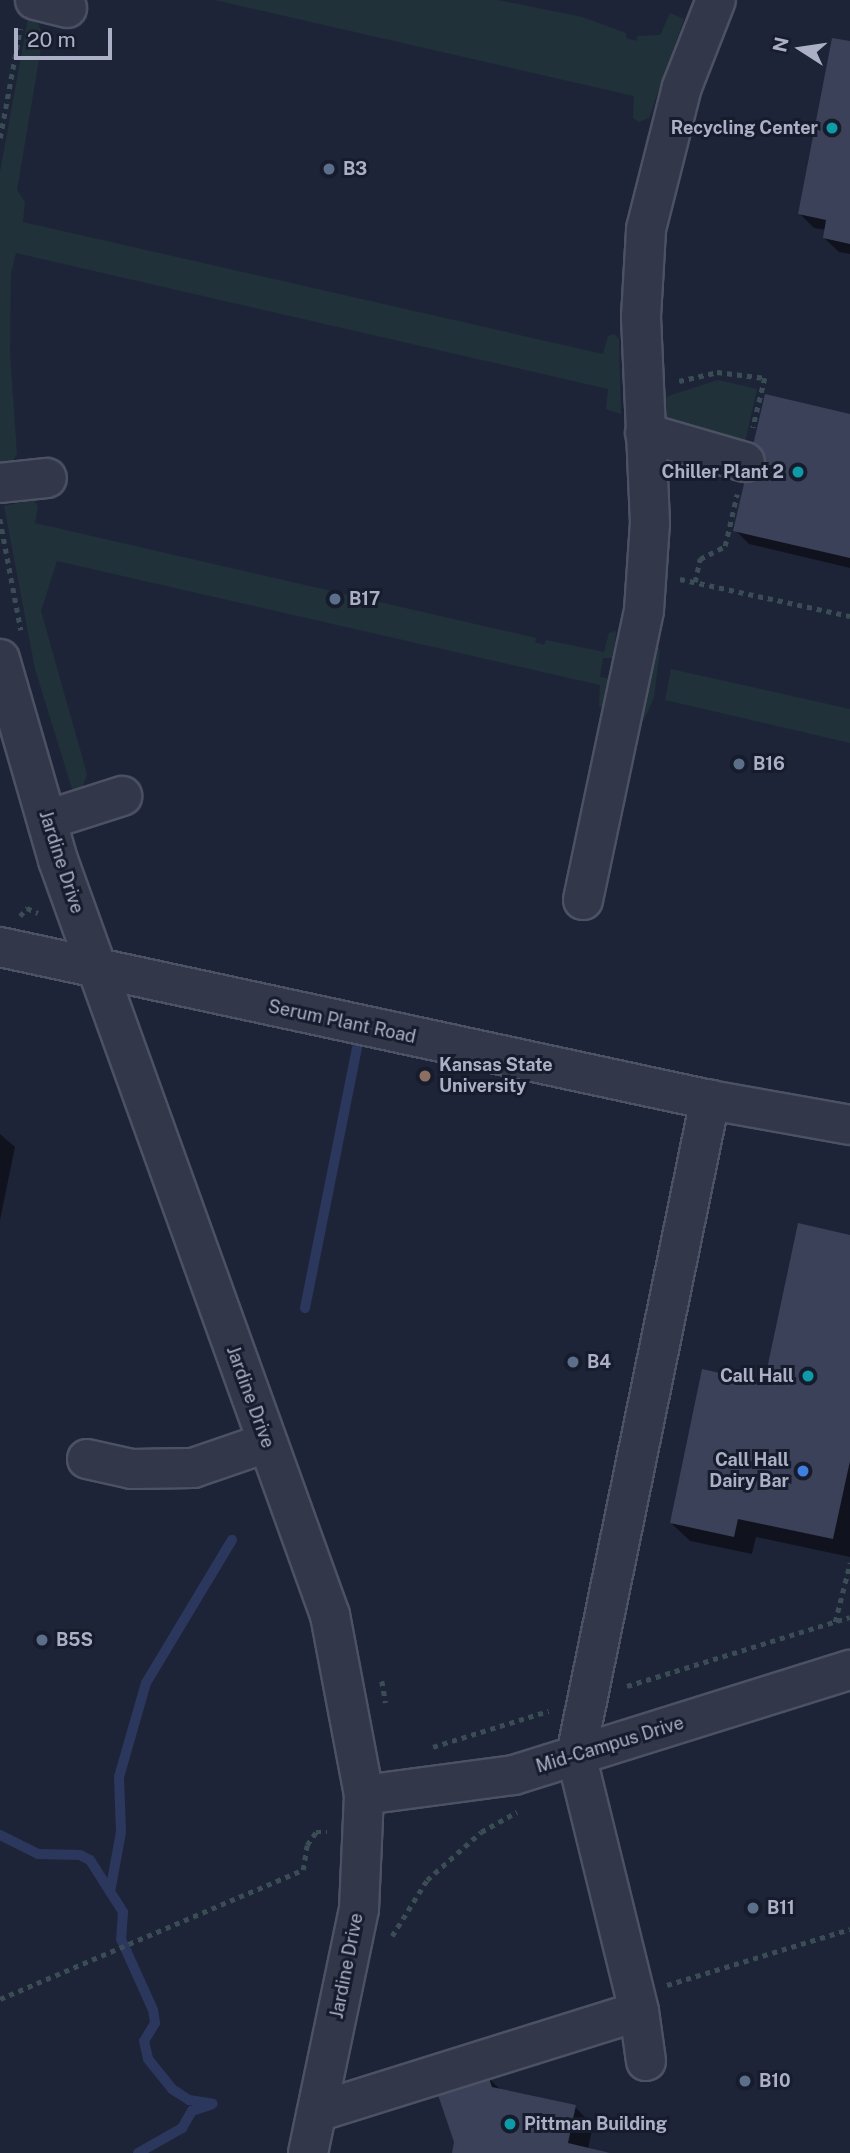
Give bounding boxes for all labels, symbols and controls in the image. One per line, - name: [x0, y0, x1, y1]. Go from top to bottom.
- scale bar: [18, 14, 116, 58]
- north arrow: [766, 14, 836, 84]
- text: 20 m: [27, 27, 76, 52]
- text: N: [768, 35, 793, 54]
- place label: Recycling Center: [671, 117, 818, 139]
- marker: Recycling Center: [824, 120, 840, 136]
- place label: B3: [343, 158, 367, 180]
- marker: B3: [321, 161, 337, 177]
- place label: Chiller Plant 2: [662, 461, 784, 483]
- marker: Chiller Plant 2: [790, 464, 806, 480]
- place label: B17: [349, 588, 380, 610]
- marker: B17: [327, 591, 343, 607]
- place label: B16: [753, 753, 785, 775]
- marker: B16: [731, 756, 747, 772]
- street label: Jardine Drive: [34, 808, 88, 916]
- street label: Serum Plant Road: [266, 996, 418, 1048]
- place label: Kansas State University: [439, 1055, 553, 1098]
- marker: Kansas State University: [417, 1068, 433, 1084]
- street label: Jardine Drive: [222, 1343, 278, 1451]
- place label: B4: [587, 1351, 611, 1373]
- marker: B4: [565, 1354, 581, 1370]
- place label: Call Hall: [720, 1365, 794, 1387]
- marker: Call Hall: [800, 1368, 816, 1384]
- place label: Call Hall Dairy Bar: [709, 1450, 789, 1492]
- marker: Call Hall Dairy Bar: [795, 1463, 811, 1479]
- place label: B5S: [56, 1629, 93, 1651]
- marker: B5S: [34, 1632, 50, 1648]
- street label: Mid-Campus Drive: [533, 1712, 687, 1778]
- place label: B11: [767, 1897, 795, 1919]
- marker: B11: [745, 1900, 761, 1916]
- street label: Jardine Drive: [326, 1911, 368, 2021]
- place label: B10: [759, 2070, 791, 2092]
- marker: B10: [737, 2073, 753, 2089]
- place label: Pittman Building: [524, 2113, 667, 2135]
- marker: Pittman Building: [502, 2116, 518, 2132]

